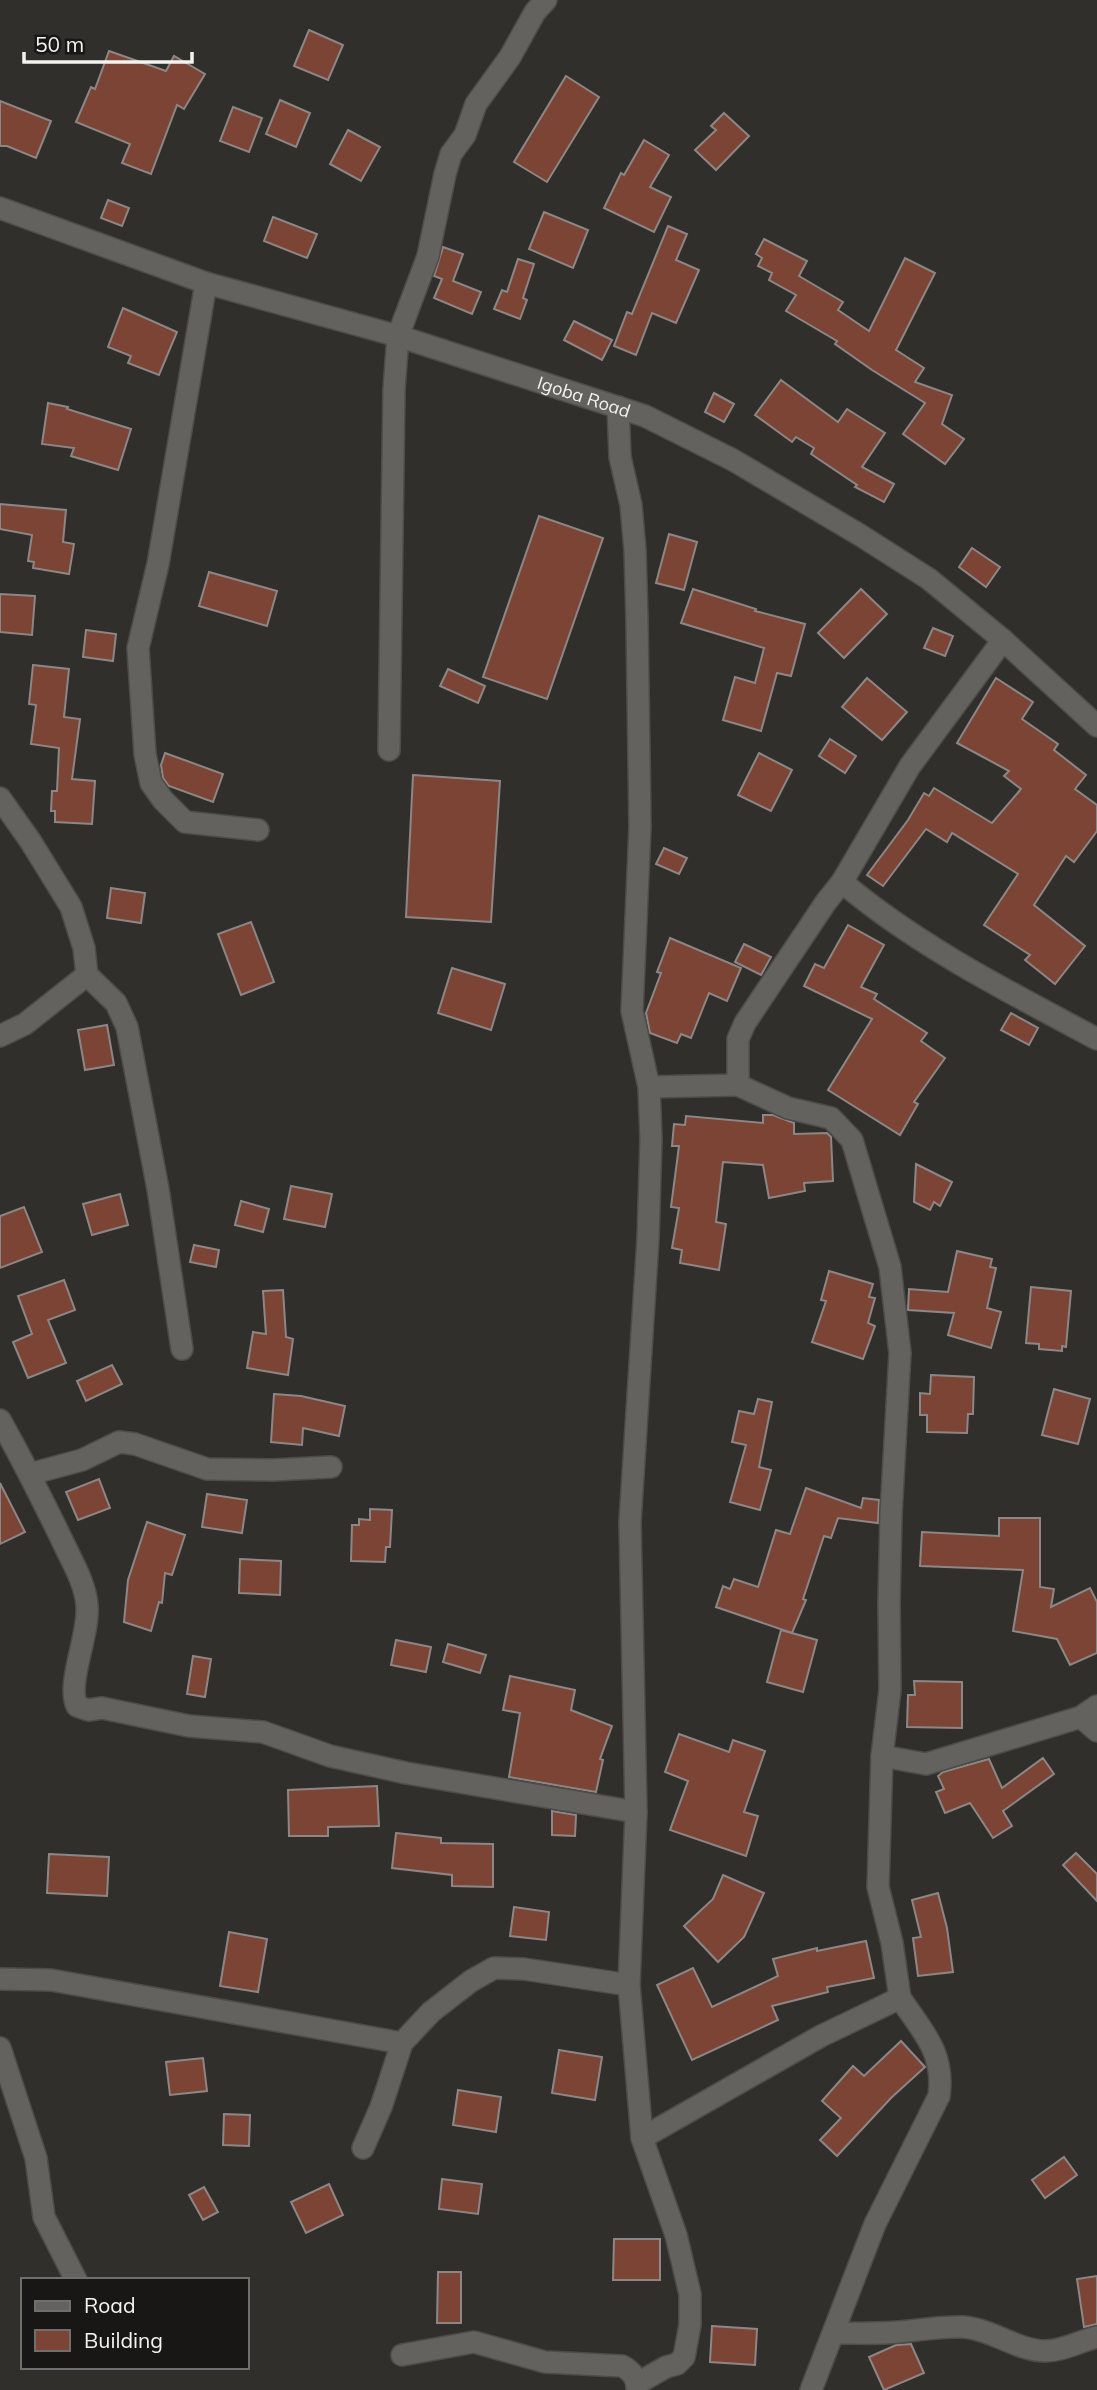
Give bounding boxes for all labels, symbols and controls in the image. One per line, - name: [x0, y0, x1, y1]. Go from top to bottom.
- scale bar: [24, 21, 192, 65]
- text: 50 m: [35, 31, 84, 57]
- street label: Igoba Road: [535, 370, 633, 422]
- legend: [21, 2278, 248, 2369]
- text: Road: [84, 2292, 135, 2318]
- text: Building: [84, 2327, 163, 2353]

